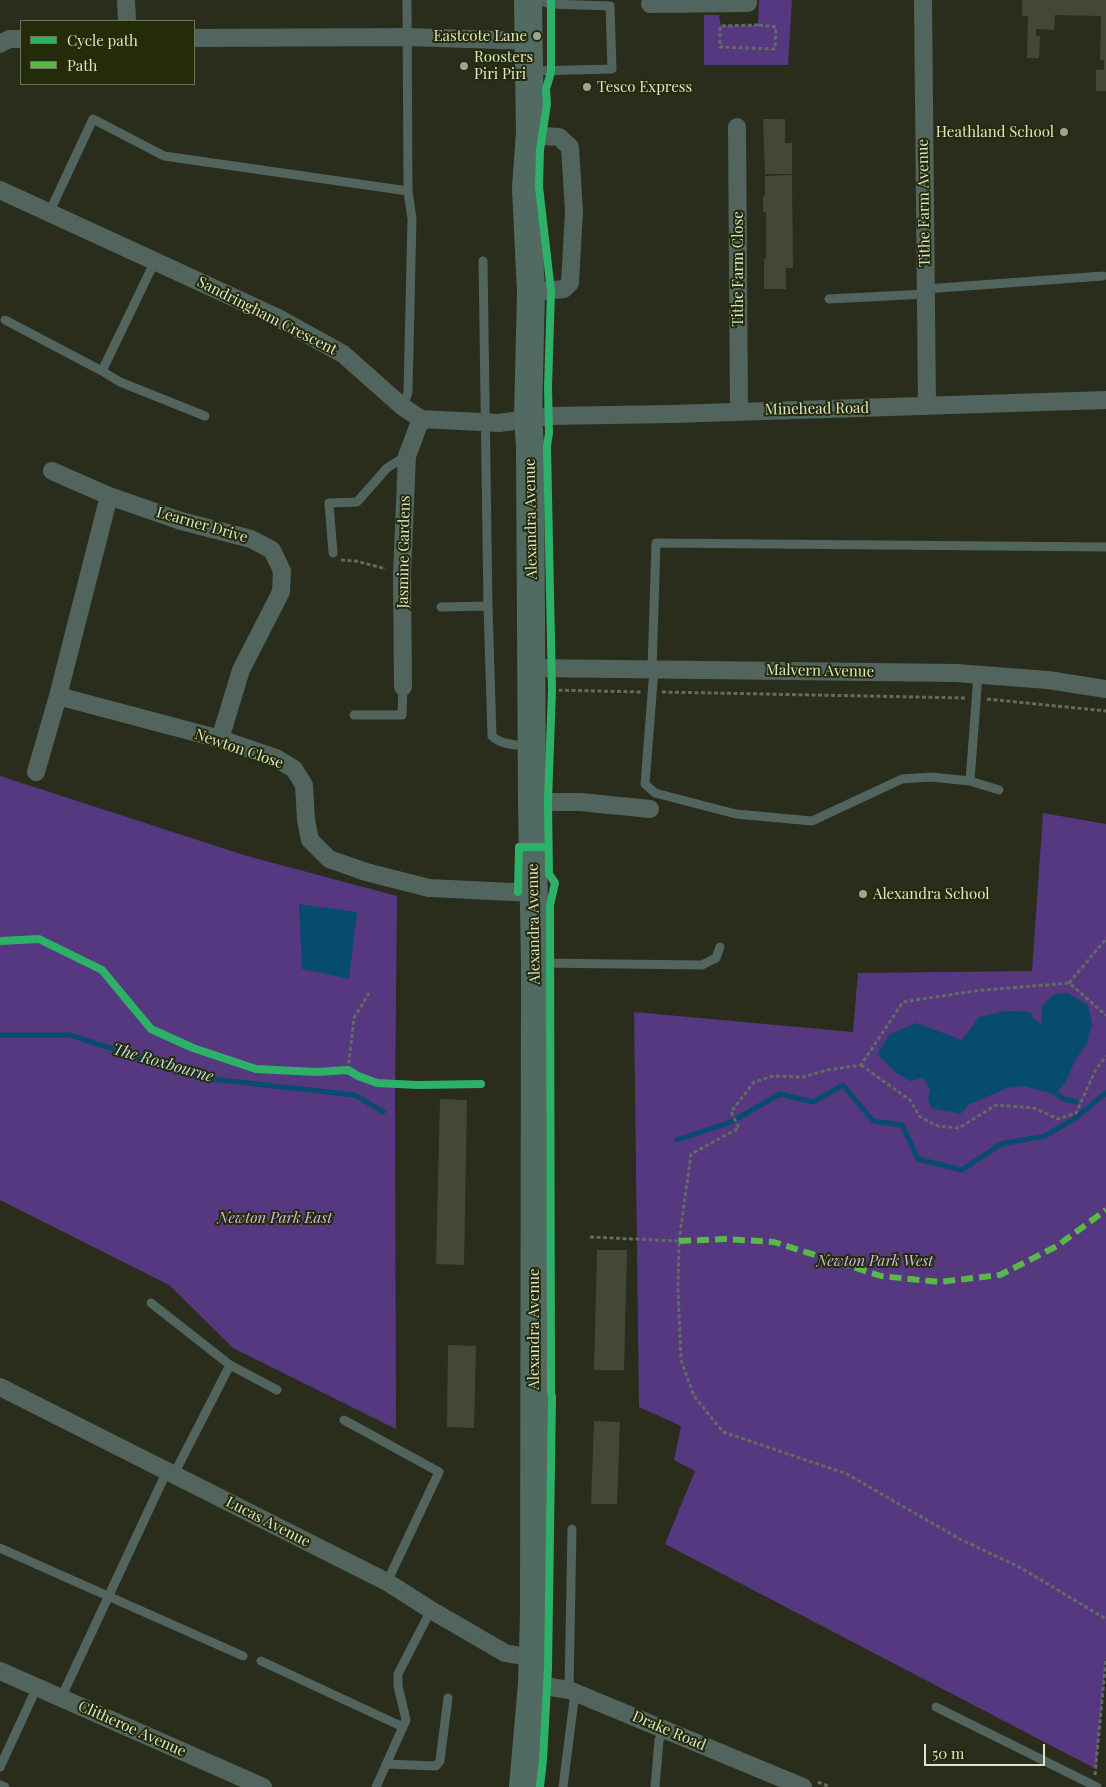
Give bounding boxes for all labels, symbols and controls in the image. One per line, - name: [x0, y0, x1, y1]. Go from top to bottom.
- legend: [20, 20, 195, 85]
- place label: Eastcote Lane: [433, 27, 527, 45]
- text: Cycle path: [67, 30, 138, 50]
- marker: Eastcote Lane: [531, 30, 543, 42]
- place label: Roosters Piri Piri: [474, 48, 533, 83]
- text: Path: [67, 55, 97, 75]
- marker: Roosters Piri Piri: [458, 60, 470, 72]
- place label: Tesco Express: [597, 78, 692, 96]
- marker: Tesco Express: [581, 81, 593, 93]
- place label: Heathland School: [936, 123, 1054, 141]
- marker: Heathland School: [1058, 126, 1070, 138]
- street label: Tithe Farm Avenue: [914, 139, 934, 267]
- street label: Tithe Farm Close: [729, 211, 747, 327]
- street label: Sandringham Crescent: [194, 273, 340, 359]
- street label: Minehead Road: [765, 399, 869, 419]
- street label: Alexandra Avenue: [521, 458, 541, 580]
- street label: Jasmine Gardens: [394, 495, 414, 609]
- street label: Learner Drive: [154, 503, 250, 547]
- street label: Malvern Avenue: [766, 661, 874, 681]
- street label: Newton Close: [192, 725, 286, 773]
- street label: Alexandra Avenue: [524, 863, 544, 985]
- place label: Alexandra School: [873, 885, 990, 903]
- marker: Alexandra School: [857, 888, 869, 900]
- water label: The Roxbourne: [110, 1039, 216, 1087]
- park label: Newton Park East: [218, 1209, 332, 1227]
- park label: Newton Park West: [817, 1252, 933, 1270]
- street label: Alexandra Avenue: [525, 1268, 543, 1390]
- street label: Lucas Avenue: [223, 1493, 313, 1551]
- street label: Clitheroe Avenue: [75, 1697, 189, 1761]
- street label: Drake Road: [629, 1707, 709, 1755]
- scale bar: [926, 1734, 1047, 1766]
- text: 50 m: [932, 1743, 964, 1763]

